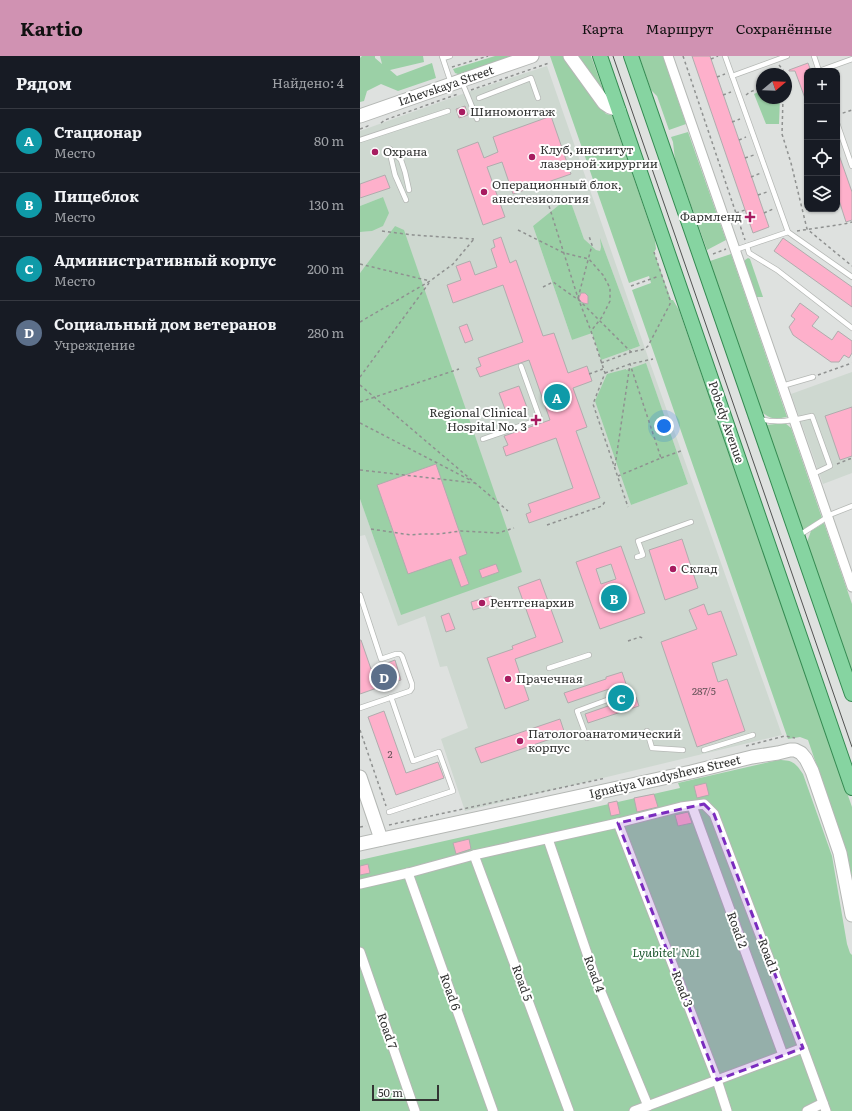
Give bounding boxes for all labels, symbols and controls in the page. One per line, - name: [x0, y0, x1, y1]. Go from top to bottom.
- text: Kartio: [20, 14, 83, 42]
- text: Карта: [582, 18, 624, 38]
- text: Маршрут: [646, 18, 714, 38]
- text: Сохранённые: [736, 18, 832, 38]
- street label: Izhevskaya Street: [395, 60, 496, 110]
- north arrow: [756, 68, 792, 104]
- map controls: [804, 68, 840, 212]
- button: +: [804, 68, 840, 104]
- text: Рядом: [16, 70, 72, 95]
- text: Найдено: 4: [272, 73, 344, 92]
- place label: Шиномонтаж: [470, 102, 556, 120]
- button: −: [804, 104, 840, 140]
- marker: Шиномонтаж: [457, 107, 467, 117]
- text: Стационар: [54, 120, 142, 143]
- text: A: [24, 131, 34, 150]
- text: 80 m: [314, 131, 344, 150]
- place label: Клуб, институт лазерной хирургии: [540, 140, 658, 172]
- button: locate: [804, 140, 840, 176]
- place label: Охрана: [383, 142, 428, 160]
- text: Место: [54, 143, 95, 162]
- marker: Охрана: [370, 147, 380, 157]
- marker: Клуб, институт лазерной хирургии: [527, 152, 537, 162]
- place label: Операционный блок, анестезиология: [492, 175, 622, 207]
- button: layers: [804, 176, 840, 212]
- text: Пищеблок: [54, 184, 139, 207]
- marker: Операционный блок, анестезиология: [479, 187, 489, 197]
- text: B: [25, 195, 33, 214]
- text: 130 m: [309, 195, 344, 214]
- text: Место: [54, 207, 95, 226]
- place label: Фармленд: [680, 207, 742, 225]
- marker: Фармленд: [745, 212, 755, 222]
- text: Административный корпус: [54, 248, 276, 271]
- text: C: [24, 259, 34, 278]
- text: 200 m: [307, 259, 344, 278]
- text: Место: [54, 271, 95, 290]
- text: Социальный дом ветеранов: [54, 312, 276, 335]
- text: D: [24, 323, 34, 342]
- text: 280 m: [308, 323, 344, 342]
- text: Учреждение: [54, 335, 135, 354]
- street label: Pobedy Avenue: [704, 378, 749, 465]
- pin: A: [544, 382, 570, 412]
- place label: Regional Clinical Hospital No. 3: [429, 403, 527, 435]
- marker: Regional Clinical Hospital No. 3: [530, 414, 542, 426]
- your location: [654, 416, 674, 436]
- place label: Склад: [681, 559, 718, 577]
- marker: Склад: [668, 564, 678, 574]
- pin: B: [601, 583, 627, 613]
- place label: Рентгенархив: [490, 593, 574, 611]
- marker: Рентгенархив: [477, 598, 487, 608]
- pin: D: [371, 662, 397, 692]
- place label: Прачечная: [516, 669, 583, 687]
- marker: Прачечная: [503, 674, 513, 684]
- pin: C: [608, 683, 634, 713]
- house number: 287/5: [692, 683, 716, 698]
- place label: Патологоанатомический корпус: [528, 724, 681, 756]
- marker: Патологоанатомический корпус: [515, 736, 525, 746]
- house number: 2: [387, 746, 393, 761]
- street label: Ignatiya Vandysheva Street: [587, 750, 742, 802]
- street label: Road 2: [723, 909, 753, 950]
- street label: Road 1: [754, 935, 784, 976]
- park label: Lyubitel' №1: [632, 943, 700, 961]
- street label: Road 4: [580, 953, 610, 995]
- street label: Road 5: [508, 962, 538, 1003]
- street label: Road 3: [668, 968, 698, 1010]
- street label: Road 6: [436, 971, 466, 1013]
- street label: Road 7: [373, 1010, 403, 1051]
- scale bar: [372, 1083, 439, 1102]
- text: 50 m: [378, 1084, 403, 1100]

